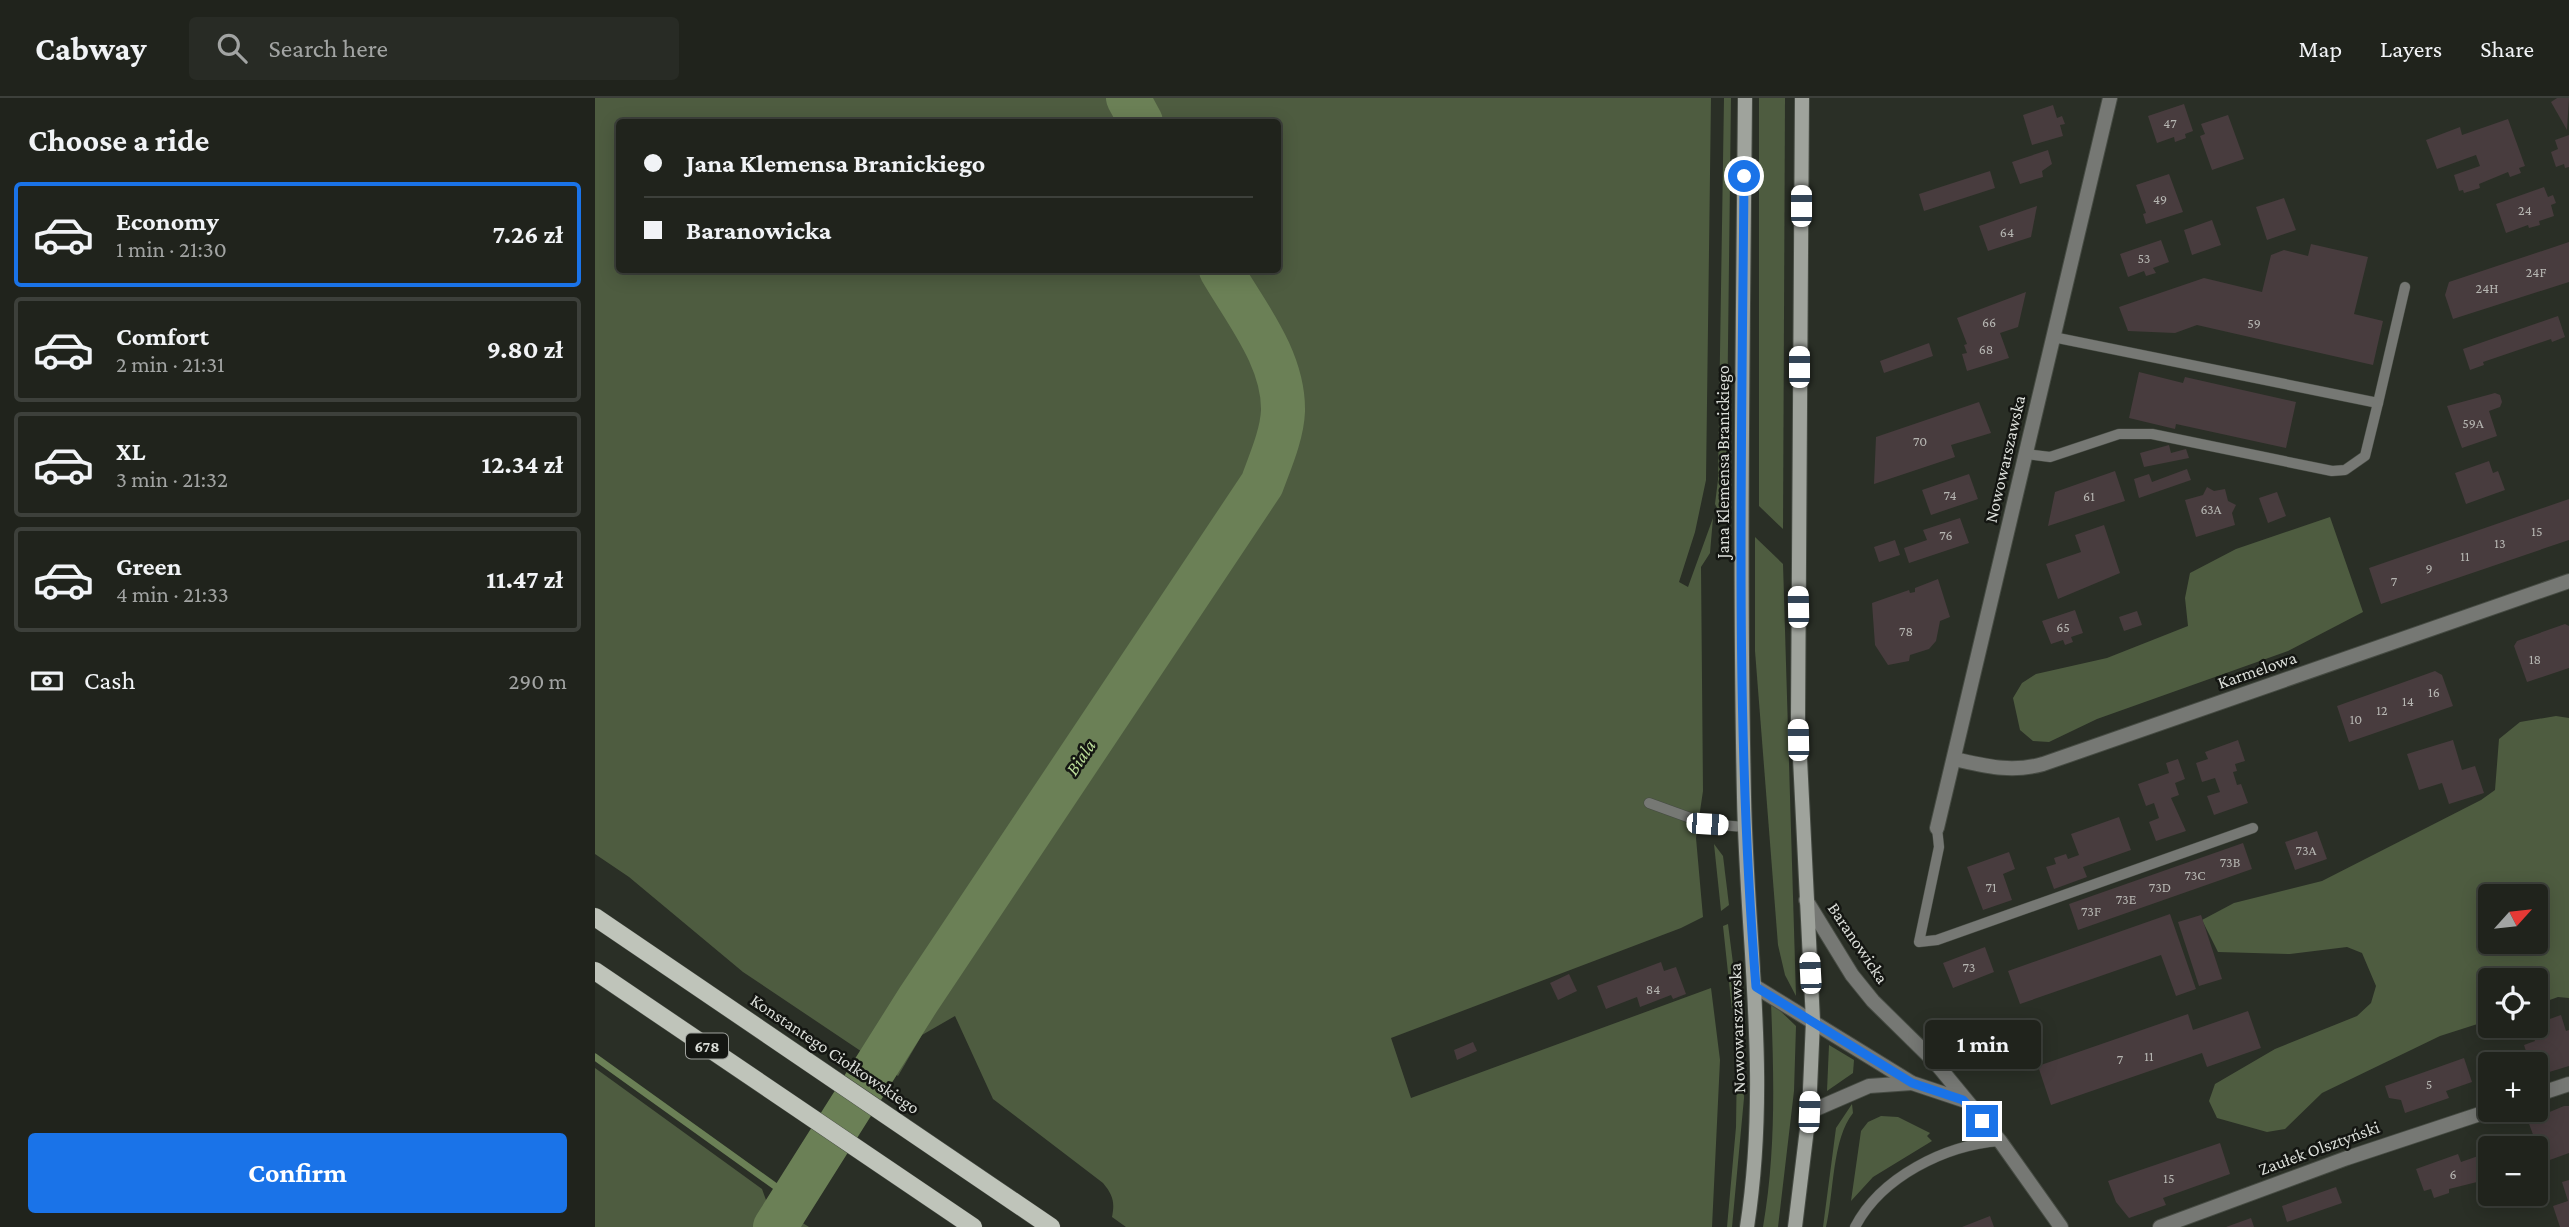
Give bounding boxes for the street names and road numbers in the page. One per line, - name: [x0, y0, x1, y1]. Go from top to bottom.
- street label: Jana Klemensa Branickiego: [1713, 365, 1733, 561]
- street label: Nowowarszawska: [1981, 393, 2029, 525]
- street label: Karmelowa: [2215, 647, 2299, 693]
- street label: Baranowicka: [1824, 899, 1892, 987]
- street label: Nowowarszawska: [1725, 963, 1749, 1093]
- street label: Konstantego Ciołkowskiego: [747, 990, 923, 1118]
- road number: 678: [686, 1034, 728, 1058]
- street label: Zaułek Olsztyński: [2256, 1117, 2383, 1179]

